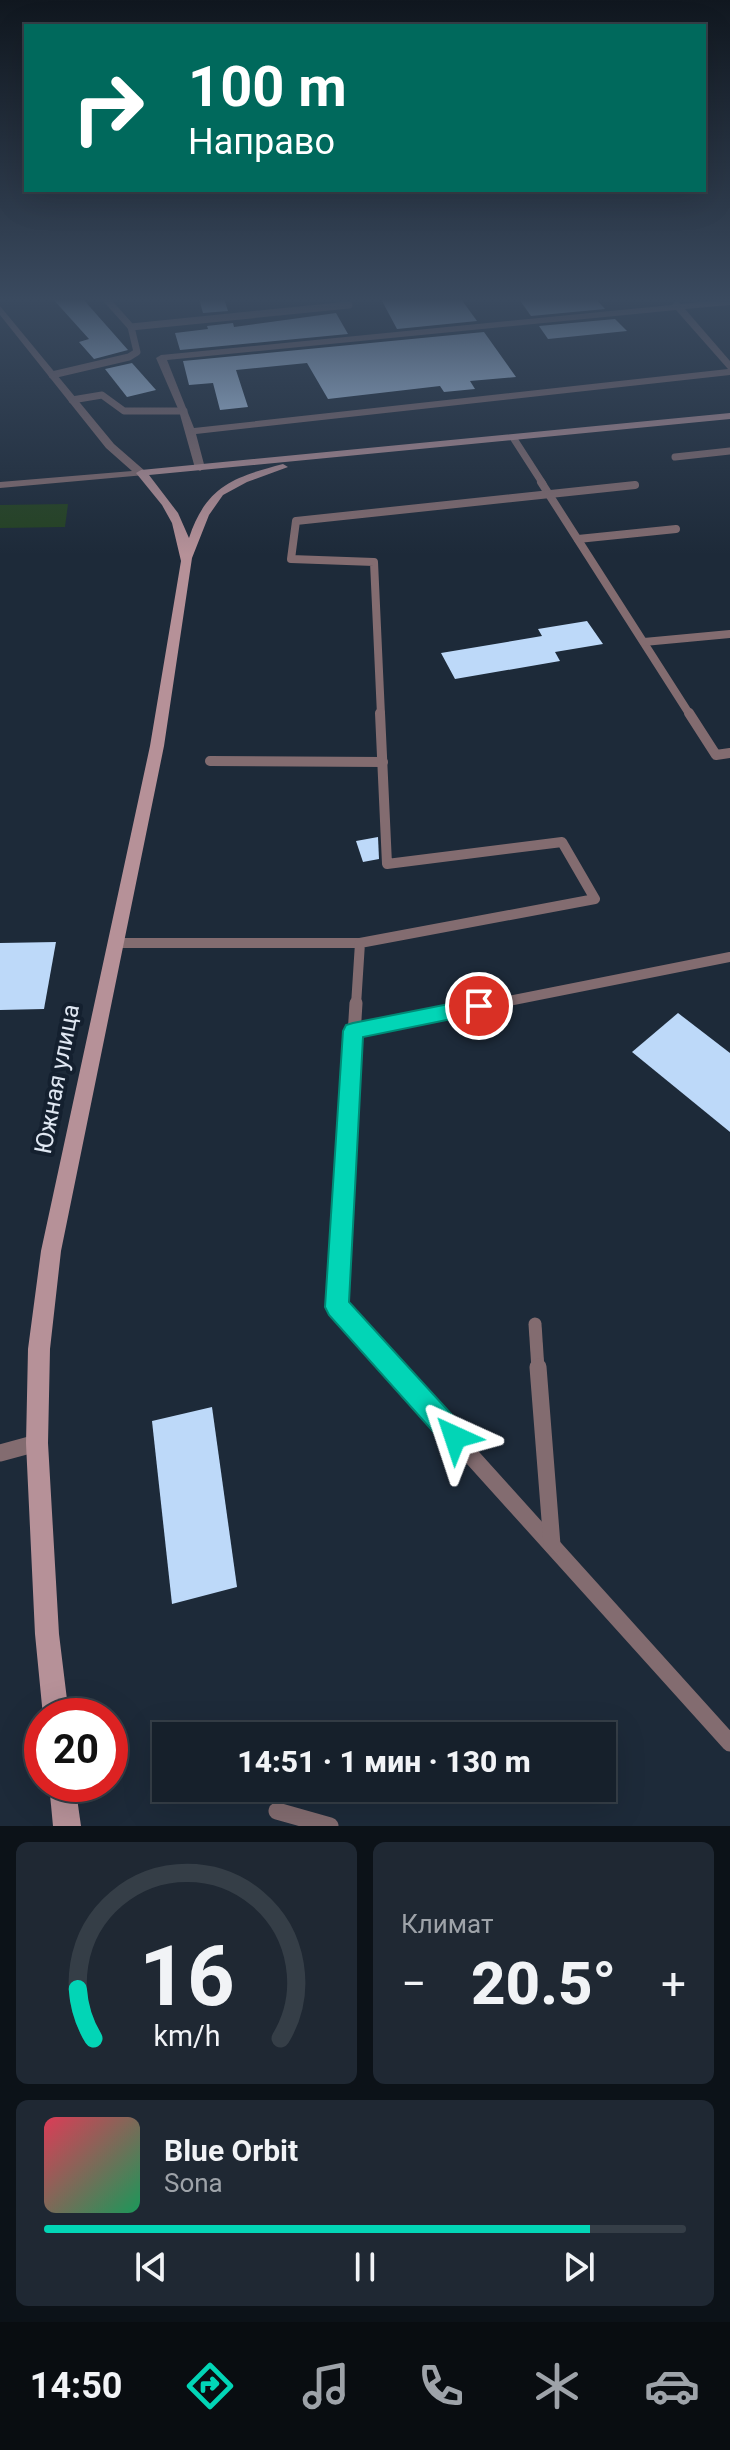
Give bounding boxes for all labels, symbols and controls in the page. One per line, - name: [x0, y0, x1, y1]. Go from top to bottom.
- text: 100 m: [188, 54, 347, 120]
- icon: right: [56, 56, 160, 160]
- text: Направо: [188, 121, 335, 163]
- pin: [445, 972, 513, 1040]
- icon: arrive: [457, 984, 501, 1028]
- street label: Южная улица: [29, 1002, 85, 1156]
- position arrow: [413, 1395, 497, 1479]
- speed limit sign: 20: [24, 1698, 128, 1802]
- text: 14:51 · 1 мин · 130 m: [237, 1744, 531, 1779]
- text: Климат: [401, 1909, 493, 1939]
- text: 16: [139, 1928, 234, 2025]
- text: 20.5°: [471, 1948, 616, 2019]
- text: −: [401, 1958, 426, 2010]
- text: +: [661, 1958, 686, 2010]
- text: km/h: [153, 2019, 220, 2053]
- text: Blue Orbit: [164, 2133, 298, 2168]
- text: Sona: [164, 2168, 223, 2198]
- icon: previous: [129, 2245, 173, 2289]
- icon: pause: [343, 2245, 387, 2289]
- icon: next: [557, 2245, 601, 2289]
- icon: directions: [182, 2358, 238, 2414]
- icon: music: [298, 2358, 354, 2414]
- icon: phone: [413, 2358, 469, 2414]
- icon: climate: [529, 2358, 585, 2414]
- icon: car: [644, 2358, 700, 2414]
- text: 14:50: [30, 2365, 123, 2407]

